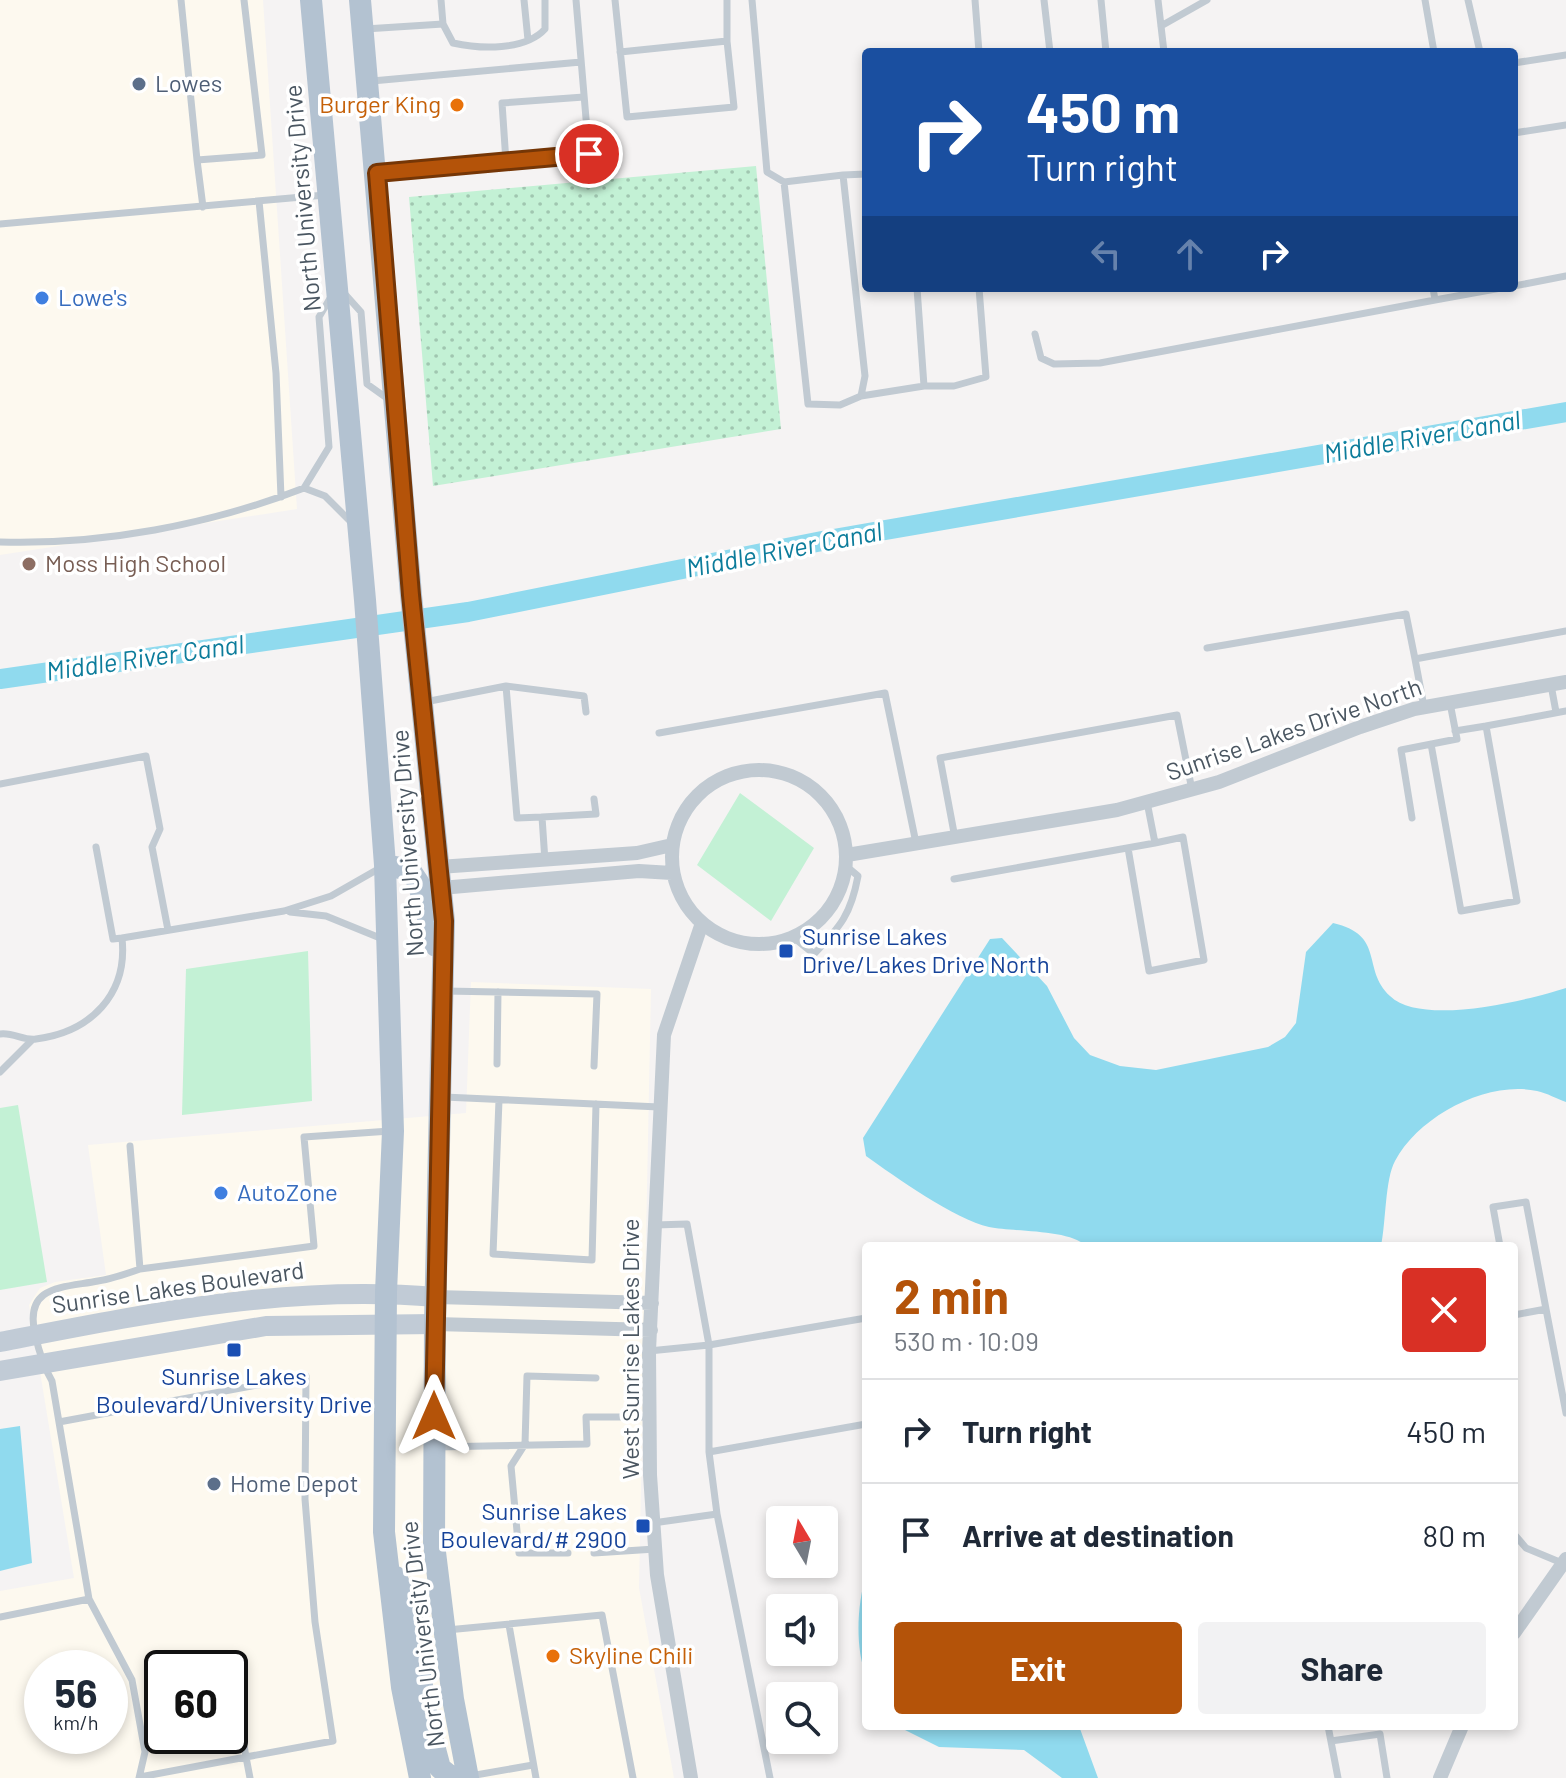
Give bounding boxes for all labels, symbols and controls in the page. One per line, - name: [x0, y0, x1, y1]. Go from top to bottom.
- place label: Lowes: [155, 68, 222, 97]
- marker: Lowes: [130, 75, 148, 93]
- text: 450 m: [1026, 77, 1180, 144]
- icon: right: [894, 80, 998, 184]
- street label: North University Drive: [277, 83, 326, 313]
- place label: Burger King: [319, 89, 441, 118]
- marker: Burger King: [448, 96, 466, 114]
- pin: [555, 120, 623, 188]
- icon: arrive: [567, 132, 611, 176]
- text: Turn right: [1026, 145, 1178, 188]
- icon: left: [1084, 232, 1128, 276]
- icon: ahead: [1168, 232, 1212, 276]
- icon: right: [1252, 232, 1296, 276]
- place label: Lowe's: [58, 282, 128, 311]
- marker: Lowe's: [33, 289, 51, 307]
- water label: Middle River Canal: [1321, 403, 1523, 468]
- water label: Middle River Canal: [683, 514, 885, 583]
- place label: Moss High School: [45, 548, 226, 577]
- marker: Moss High School: [20, 555, 38, 573]
- water label: Middle River Canal: [44, 627, 246, 686]
- street label: Sunrise Lakes Drive North: [1162, 671, 1425, 786]
- street label: North University Drive: [384, 729, 429, 958]
- place label: Sunrise Lakes Drive/Lakes Drive North: [802, 921, 1050, 978]
- marker: Sunrise Lakes Drive/Lakes Drive North: [777, 942, 795, 960]
- place label: AutoZone: [237, 1177, 338, 1206]
- marker: AutoZone: [212, 1184, 230, 1202]
- street label: West Sunrise Lakes Drive: [615, 1218, 644, 1480]
- street label: Sunrise Lakes Boulevard: [50, 1254, 306, 1319]
- text: 2 min: [894, 1266, 1009, 1324]
- button: close: [1402, 1268, 1486, 1352]
- text: 530 m · 10:09: [894, 1325, 1039, 1356]
- marker: Sunrise Lakes Boulevard/University Drive: [225, 1341, 243, 1359]
- place label: Sunrise Lakes Boulevard/University Drive: [96, 1361, 372, 1418]
- position arrow: [392, 1374, 476, 1458]
- icon: right: [894, 1409, 938, 1453]
- text: Turn right: [962, 1413, 1092, 1449]
- text: 450 m: [1406, 1413, 1486, 1449]
- place label: Home Depot: [230, 1468, 358, 1497]
- marker: Home Depot: [205, 1475, 223, 1493]
- place label: Sunrise Lakes Boulevard/# 2900: [440, 1496, 627, 1553]
- north arrow: [766, 1506, 838, 1578]
- map controls: [766, 1506, 838, 1754]
- icon: arrive: [894, 1513, 938, 1557]
- marker: Sunrise Lakes Boulevard/# 2900: [634, 1517, 652, 1535]
- text: Arrive at destination: [962, 1517, 1234, 1553]
- text: 80 m: [1423, 1517, 1486, 1553]
- street label: North University Drive: [393, 1519, 450, 1749]
- button: sound: [766, 1594, 838, 1666]
- button: Exit: [894, 1622, 1182, 1714]
- button: Share: [1198, 1622, 1486, 1714]
- place label: Skyline Chili: [569, 1640, 693, 1669]
- marker: Skyline Chili: [544, 1647, 562, 1665]
- speed limit sign: 60: [144, 1650, 248, 1754]
- text: 56: [54, 1668, 98, 1716]
- button: search: [766, 1682, 838, 1754]
- text: km/h: [53, 1710, 99, 1734]

